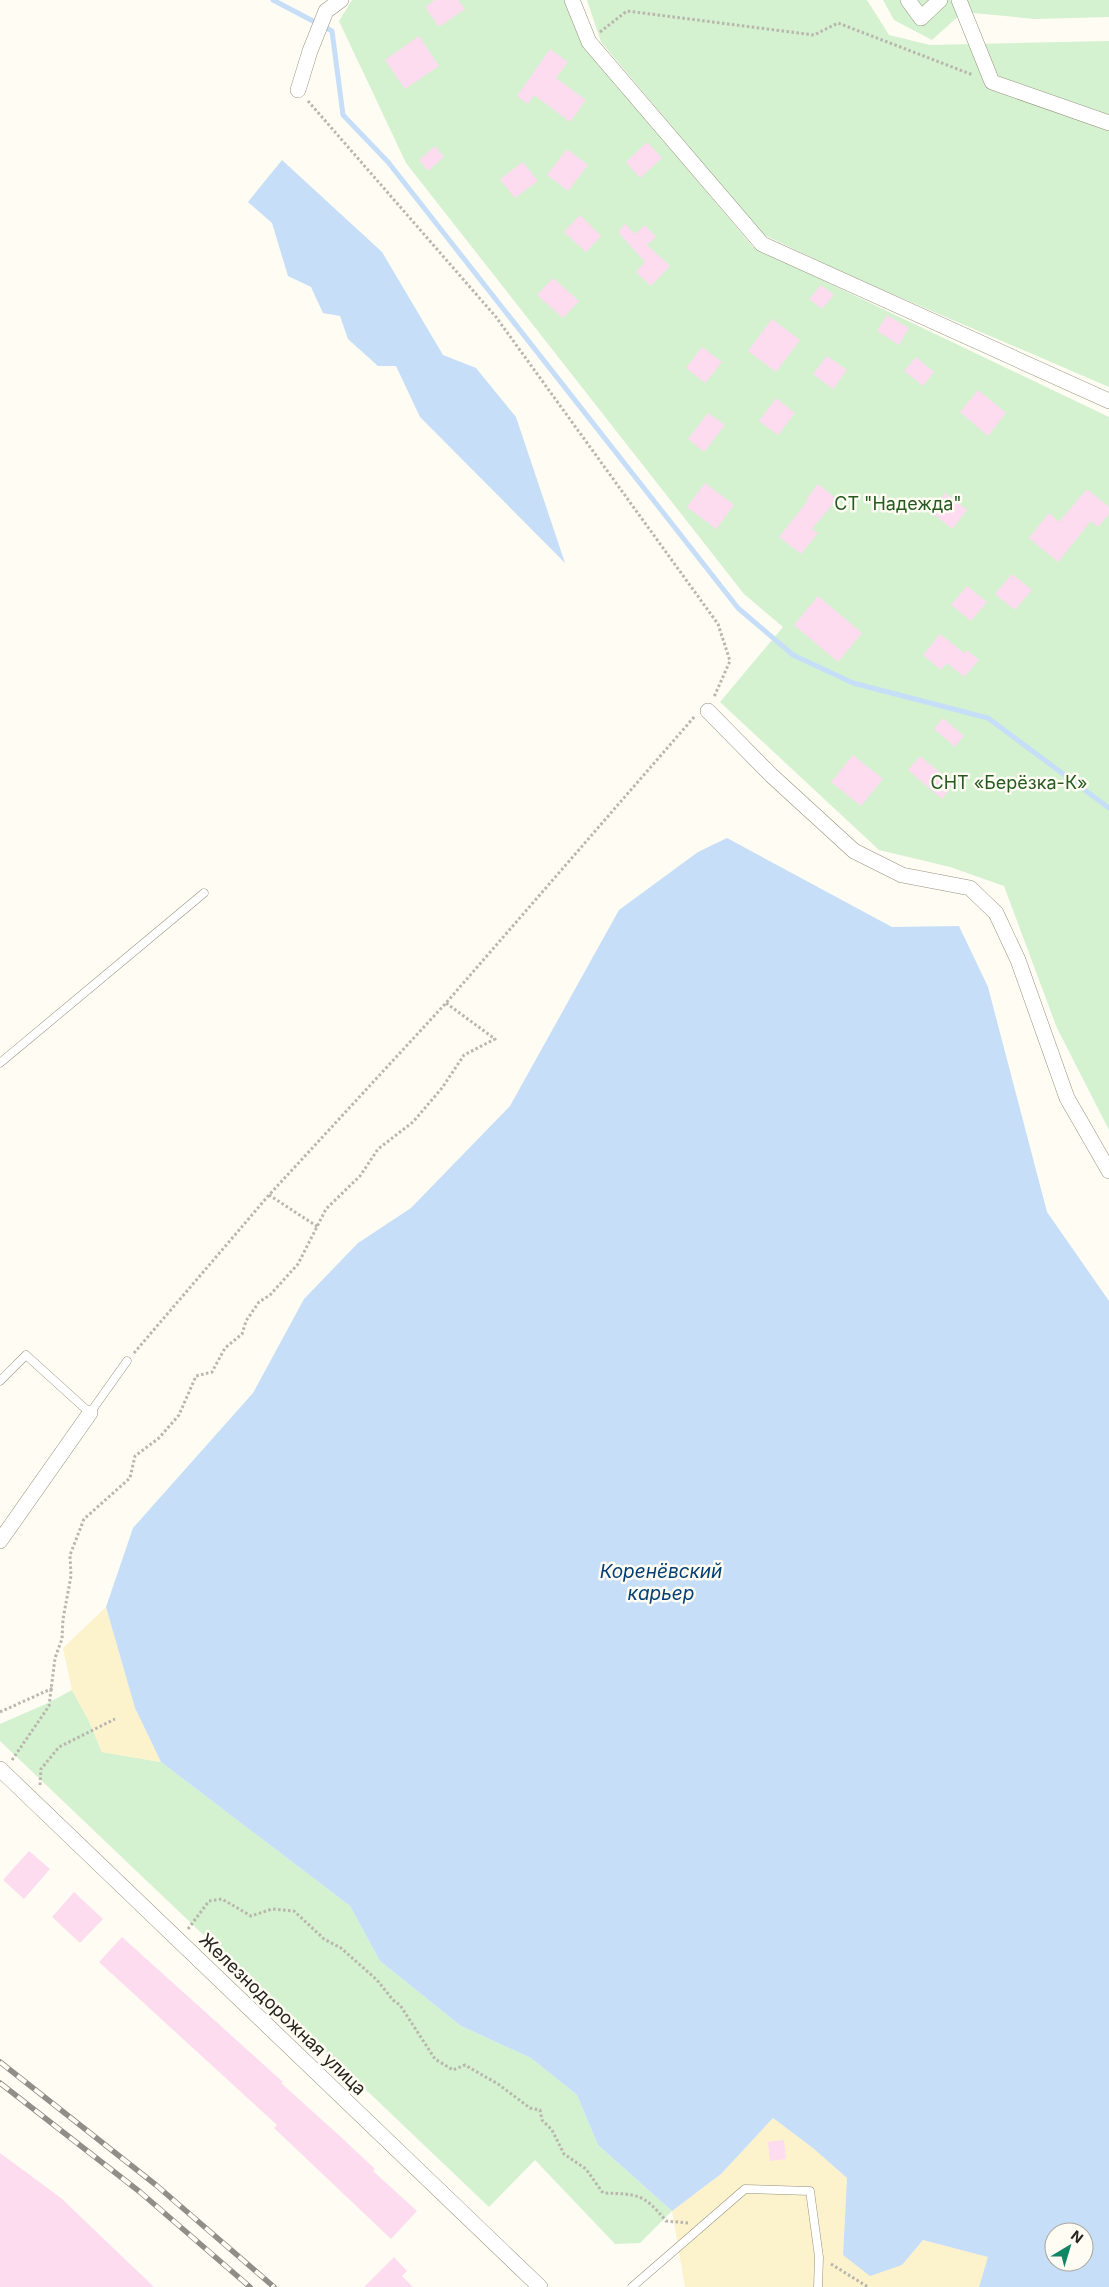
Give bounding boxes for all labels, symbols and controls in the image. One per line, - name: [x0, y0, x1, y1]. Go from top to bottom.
- park label: СТ "Надежда": [834, 493, 962, 514]
- park label: СНТ «Берёзка-К»: [931, 772, 1087, 793]
- water label: Коренёвский карьер: [600, 1560, 722, 1605]
- street label: Железнодорожная улица: [195, 1929, 371, 2099]
- north arrow: [1044, 2222, 1094, 2272]
- text: N: [1068, 2226, 1087, 2246]

